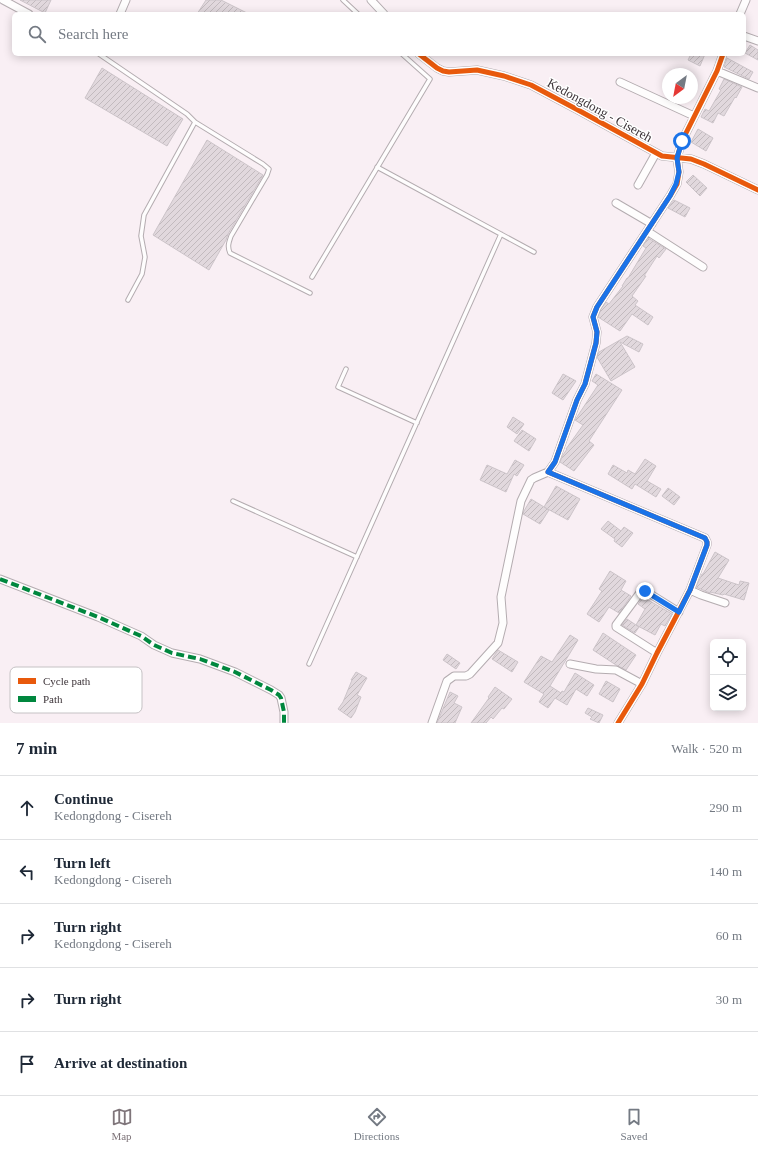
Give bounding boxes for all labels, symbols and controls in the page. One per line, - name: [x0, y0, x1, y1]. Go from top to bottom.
- search box: [12, 12, 746, 56]
- icon: search: [26, 23, 48, 45]
- text: Search here: [58, 26, 128, 42]
- north arrow: [662, 68, 698, 104]
- street label: Kedongdong - Cisereh: [545, 75, 656, 145]
- route start: [673, 132, 691, 150]
- route end: [636, 582, 654, 600]
- map controls: [710, 639, 746, 711]
- button: locate: [710, 639, 746, 675]
- legend: [10, 667, 142, 713]
- text: Cycle path: [43, 675, 91, 687]
- button: layers: [710, 675, 746, 711]
- text: Path: [43, 693, 63, 705]
- text: 7 min: [16, 739, 57, 758]
- text: Walk · 520 m: [671, 741, 742, 756]
- text: Continue: [54, 791, 113, 807]
- icon: ahead: [16, 797, 38, 819]
- text: 290 m: [709, 800, 742, 815]
- text: Kedongdong - Cisereh: [54, 808, 172, 823]
- text: Turn left: [54, 855, 111, 871]
- icon: left: [16, 861, 38, 883]
- text: 140 m: [709, 864, 742, 879]
- text: Kedongdong - Cisereh: [54, 872, 172, 887]
- text: Turn right: [54, 919, 121, 935]
- icon: right: [16, 925, 38, 947]
- text: 60 m: [716, 928, 742, 943]
- text: Kedongdong - Cisereh: [54, 936, 172, 951]
- icon: right: [16, 989, 38, 1011]
- text: Turn right: [54, 991, 121, 1007]
- text: 30 m: [716, 992, 742, 1007]
- icon: arrive: [16, 1053, 38, 1075]
- text: Arrive at destination: [54, 1055, 187, 1071]
- tab: Map: [111, 1106, 133, 1142]
- tab: Directions: [354, 1106, 399, 1142]
- tab: Saved: [621, 1106, 647, 1142]

